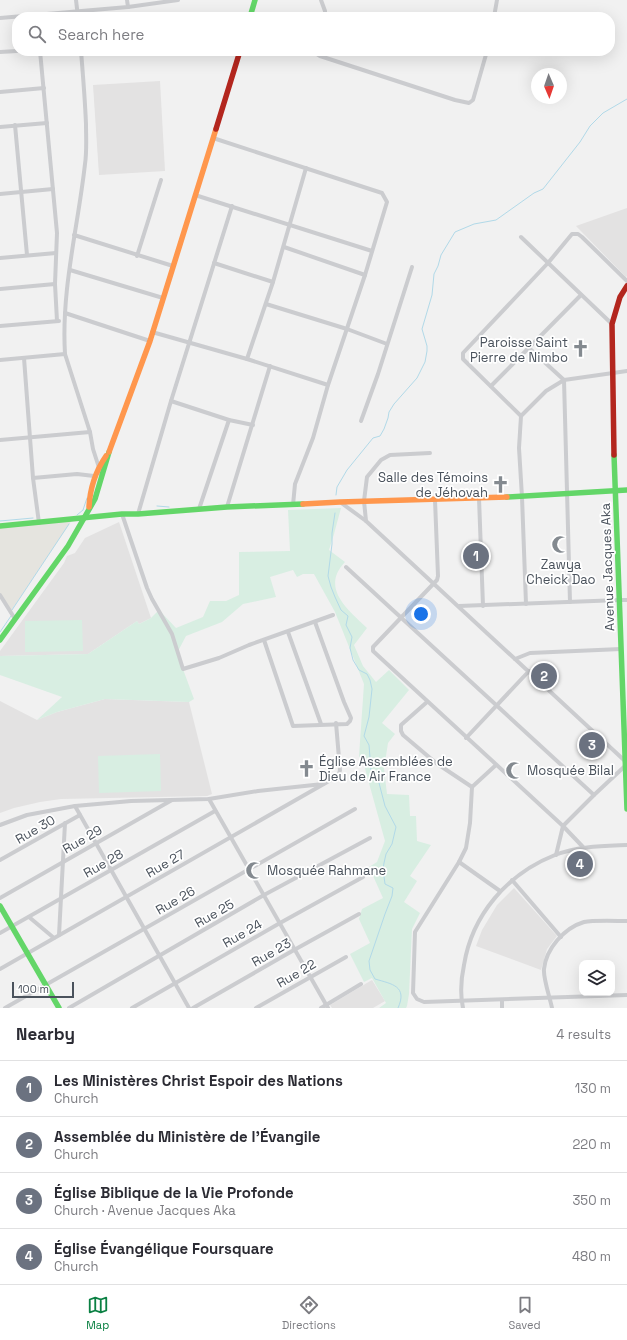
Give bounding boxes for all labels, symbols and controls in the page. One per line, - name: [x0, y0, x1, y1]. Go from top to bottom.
- search box: [12, 12, 615, 56]
- icon: search: [26, 23, 48, 45]
- text: Search here: [58, 25, 144, 44]
- north arrow: [531, 68, 567, 104]
- place label: Paroisse Saint Pierre de Nimbo: [470, 334, 568, 366]
- church icon: Paroisse Saint Pierre de Nimbo: [571, 339, 591, 359]
- place label: Salle des Témoins de Jéhovah: [378, 469, 488, 501]
- church icon: Salle des Témoins de Jéhovah: [491, 474, 511, 494]
- street label: Avenue Jacques Aka: [597, 502, 618, 631]
- mosque icon: Zawya Cheick Dao: [551, 535, 571, 555]
- pin: 1: [463, 541, 489, 571]
- place label: Zawya Cheick Dao: [526, 556, 596, 588]
- your location: [411, 604, 431, 624]
- pin: 2: [531, 661, 557, 691]
- pin: 3: [579, 730, 605, 760]
- place label: Église Assemblées de Dieu de Air France: [319, 753, 453, 785]
- church icon: Église Assemblées de Dieu de Air France: [296, 758, 316, 778]
- mosque icon: Mosquée Bilal: [504, 760, 524, 780]
- place label: Mosquée Bilal: [527, 762, 614, 779]
- street label: Rue 30: [12, 811, 58, 848]
- street label: Rue 29: [59, 821, 105, 858]
- street label: Rue 28: [80, 845, 126, 882]
- street label: Rue 27: [143, 846, 188, 881]
- pin: 4: [567, 849, 593, 879]
- mosque icon: Mosquée Rahmane: [244, 860, 264, 880]
- place label: Mosquée Rahmane: [267, 862, 386, 879]
- street label: Rue 26: [152, 882, 198, 919]
- street label: Rue 25: [191, 895, 237, 932]
- street label: Rue 24: [219, 915, 265, 951]
- street label: Rue 23: [248, 934, 294, 971]
- street label: Rue 22: [273, 955, 319, 992]
- map controls: [579, 960, 615, 996]
- button: layers: [579, 960, 615, 996]
- scale bar: [12, 980, 74, 999]
- text: 100 m: [18, 982, 49, 996]
- text: Nearby: [16, 1023, 75, 1045]
- text: 4 results: [556, 1026, 611, 1043]
- text: Les Ministères Christ Espoir des Nations: [54, 1071, 343, 1090]
- text: 1: [26, 1080, 32, 1097]
- text: 130 m: [575, 1080, 611, 1097]
- text: Church: [54, 1090, 99, 1107]
- text: Assemblée du Ministère de l'Évangile: [54, 1127, 320, 1146]
- text: 2: [25, 1136, 33, 1153]
- text: 220 m: [572, 1136, 611, 1153]
- text: Church: [54, 1146, 99, 1163]
- text: Église Biblique de la Vie Profonde: [54, 1183, 294, 1202]
- text: 3: [25, 1192, 33, 1209]
- text: 350 m: [573, 1192, 611, 1209]
- text: Church · Avenue Jacques Aka: [54, 1202, 236, 1219]
- text: Église Évangélique Foursquare: [54, 1239, 274, 1258]
- text: 4: [25, 1248, 33, 1265]
- text: 480 m: [572, 1248, 611, 1265]
- text: Church: [54, 1258, 99, 1275]
- tab: Map: [86, 1294, 109, 1332]
- tab: Directions: [282, 1294, 336, 1332]
- tab: Saved: [509, 1294, 541, 1332]

